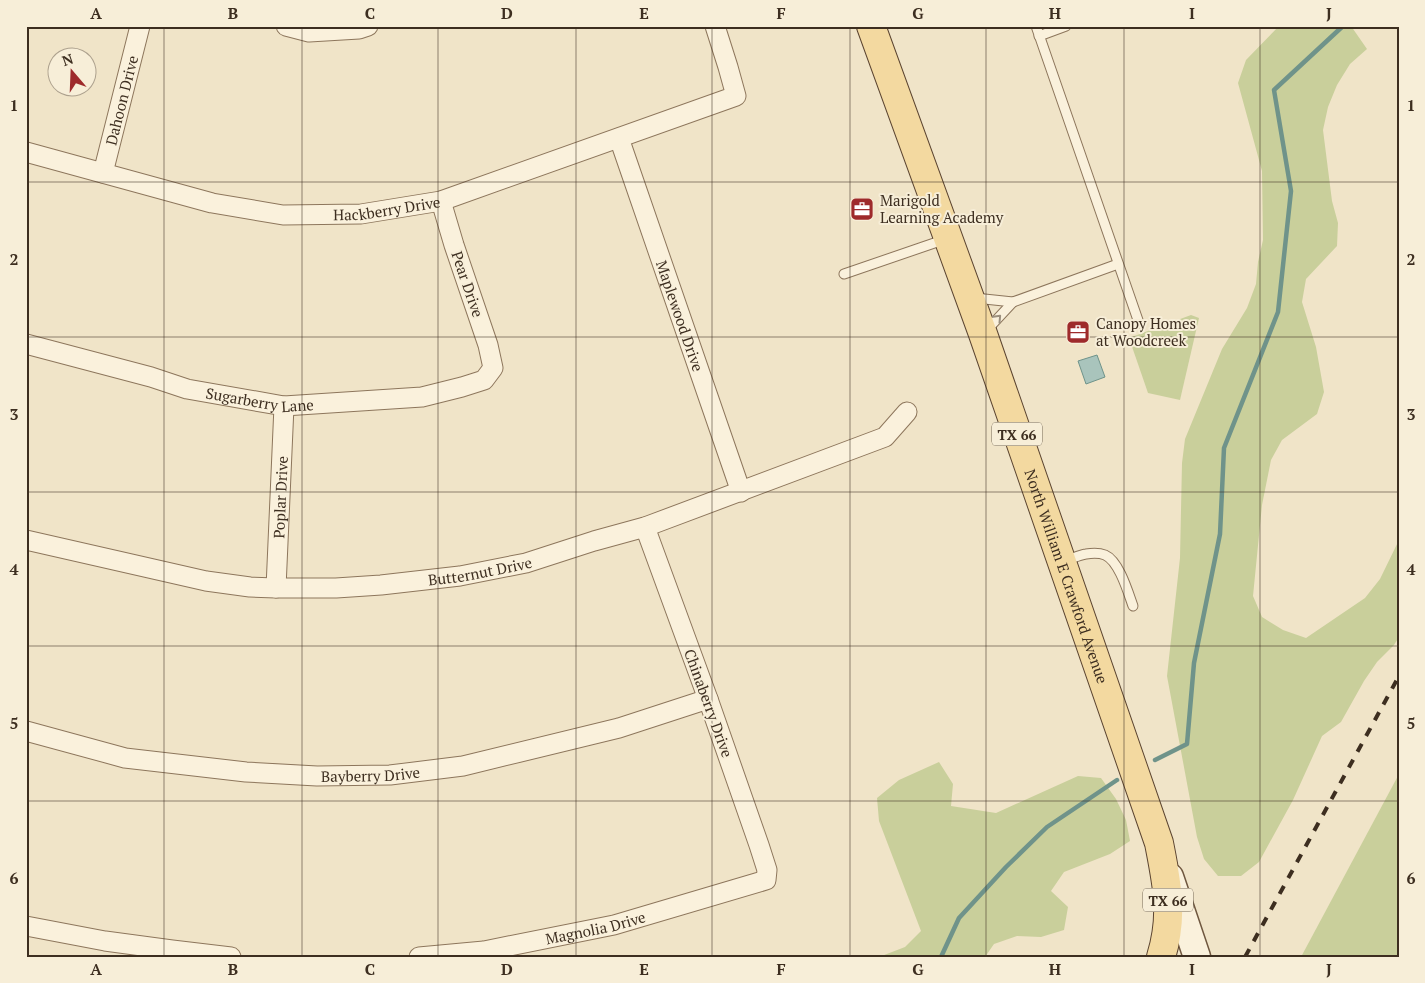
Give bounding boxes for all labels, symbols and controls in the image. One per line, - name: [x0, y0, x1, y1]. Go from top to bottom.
- text: A: [90, 2, 102, 24]
- text: B: [228, 2, 238, 24]
- text: C: [365, 2, 375, 24]
- text: D: [501, 2, 513, 24]
- text: E: [639, 2, 649, 24]
- text: F: [776, 2, 786, 24]
- text: G: [912, 2, 924, 24]
- text: H: [1049, 2, 1061, 24]
- text: I: [1189, 2, 1195, 24]
- text: J: [1326, 2, 1332, 24]
- north arrow: [48, 48, 98, 98]
- text: N: [59, 48, 76, 70]
- street label: Dahoon Drive: [100, 53, 142, 147]
- text: 1: [9, 94, 19, 116]
- text: 1: [1406, 94, 1416, 116]
- place label: Marigold Learning Academy: [880, 190, 1004, 227]
- street label: Hackberry Drive: [333, 191, 442, 224]
- office icon: Marigold Learning Academy: [849, 196, 875, 222]
- text: 2: [9, 248, 19, 270]
- street label: Pear Drive: [447, 248, 489, 320]
- text: 2: [1406, 248, 1416, 270]
- street label: Maplewood Drive: [652, 258, 709, 374]
- place label: Canopy Homes at Woodcreek: [1096, 313, 1196, 350]
- one-way arrow: [992, 314, 1001, 323]
- office icon: Canopy Homes at Woodcreek: [1065, 319, 1091, 345]
- street label: Sugarberry Lane: [204, 382, 314, 416]
- text: 3: [9, 403, 19, 425]
- text: 3: [1406, 403, 1416, 425]
- road number: TX 66: [992, 422, 1042, 446]
- street label: Poplar Drive: [268, 455, 292, 539]
- street label: North William E Crawford Avenue: [1020, 466, 1113, 686]
- street label: Butternut Drive: [427, 552, 534, 590]
- text: 4: [9, 558, 19, 580]
- text: 4: [1406, 558, 1416, 580]
- street label: Chinaberry Drive: [680, 646, 738, 760]
- text: 5: [9, 712, 19, 734]
- text: 5: [1406, 712, 1416, 734]
- street label: Bayberry Drive: [321, 761, 421, 786]
- text: 6: [9, 867, 19, 889]
- text: 6: [1406, 867, 1416, 889]
- road number: TX 66: [1143, 888, 1193, 912]
- street label: Magnolia Drive: [544, 906, 648, 948]
- text: A: [90, 958, 102, 980]
- text: B: [228, 958, 238, 980]
- text: C: [365, 958, 375, 980]
- text: D: [501, 958, 513, 980]
- text: E: [639, 958, 649, 980]
- text: F: [776, 958, 786, 980]
- text: G: [912, 958, 924, 980]
- text: H: [1049, 958, 1061, 980]
- text: I: [1189, 958, 1195, 980]
- text: J: [1326, 958, 1332, 980]

